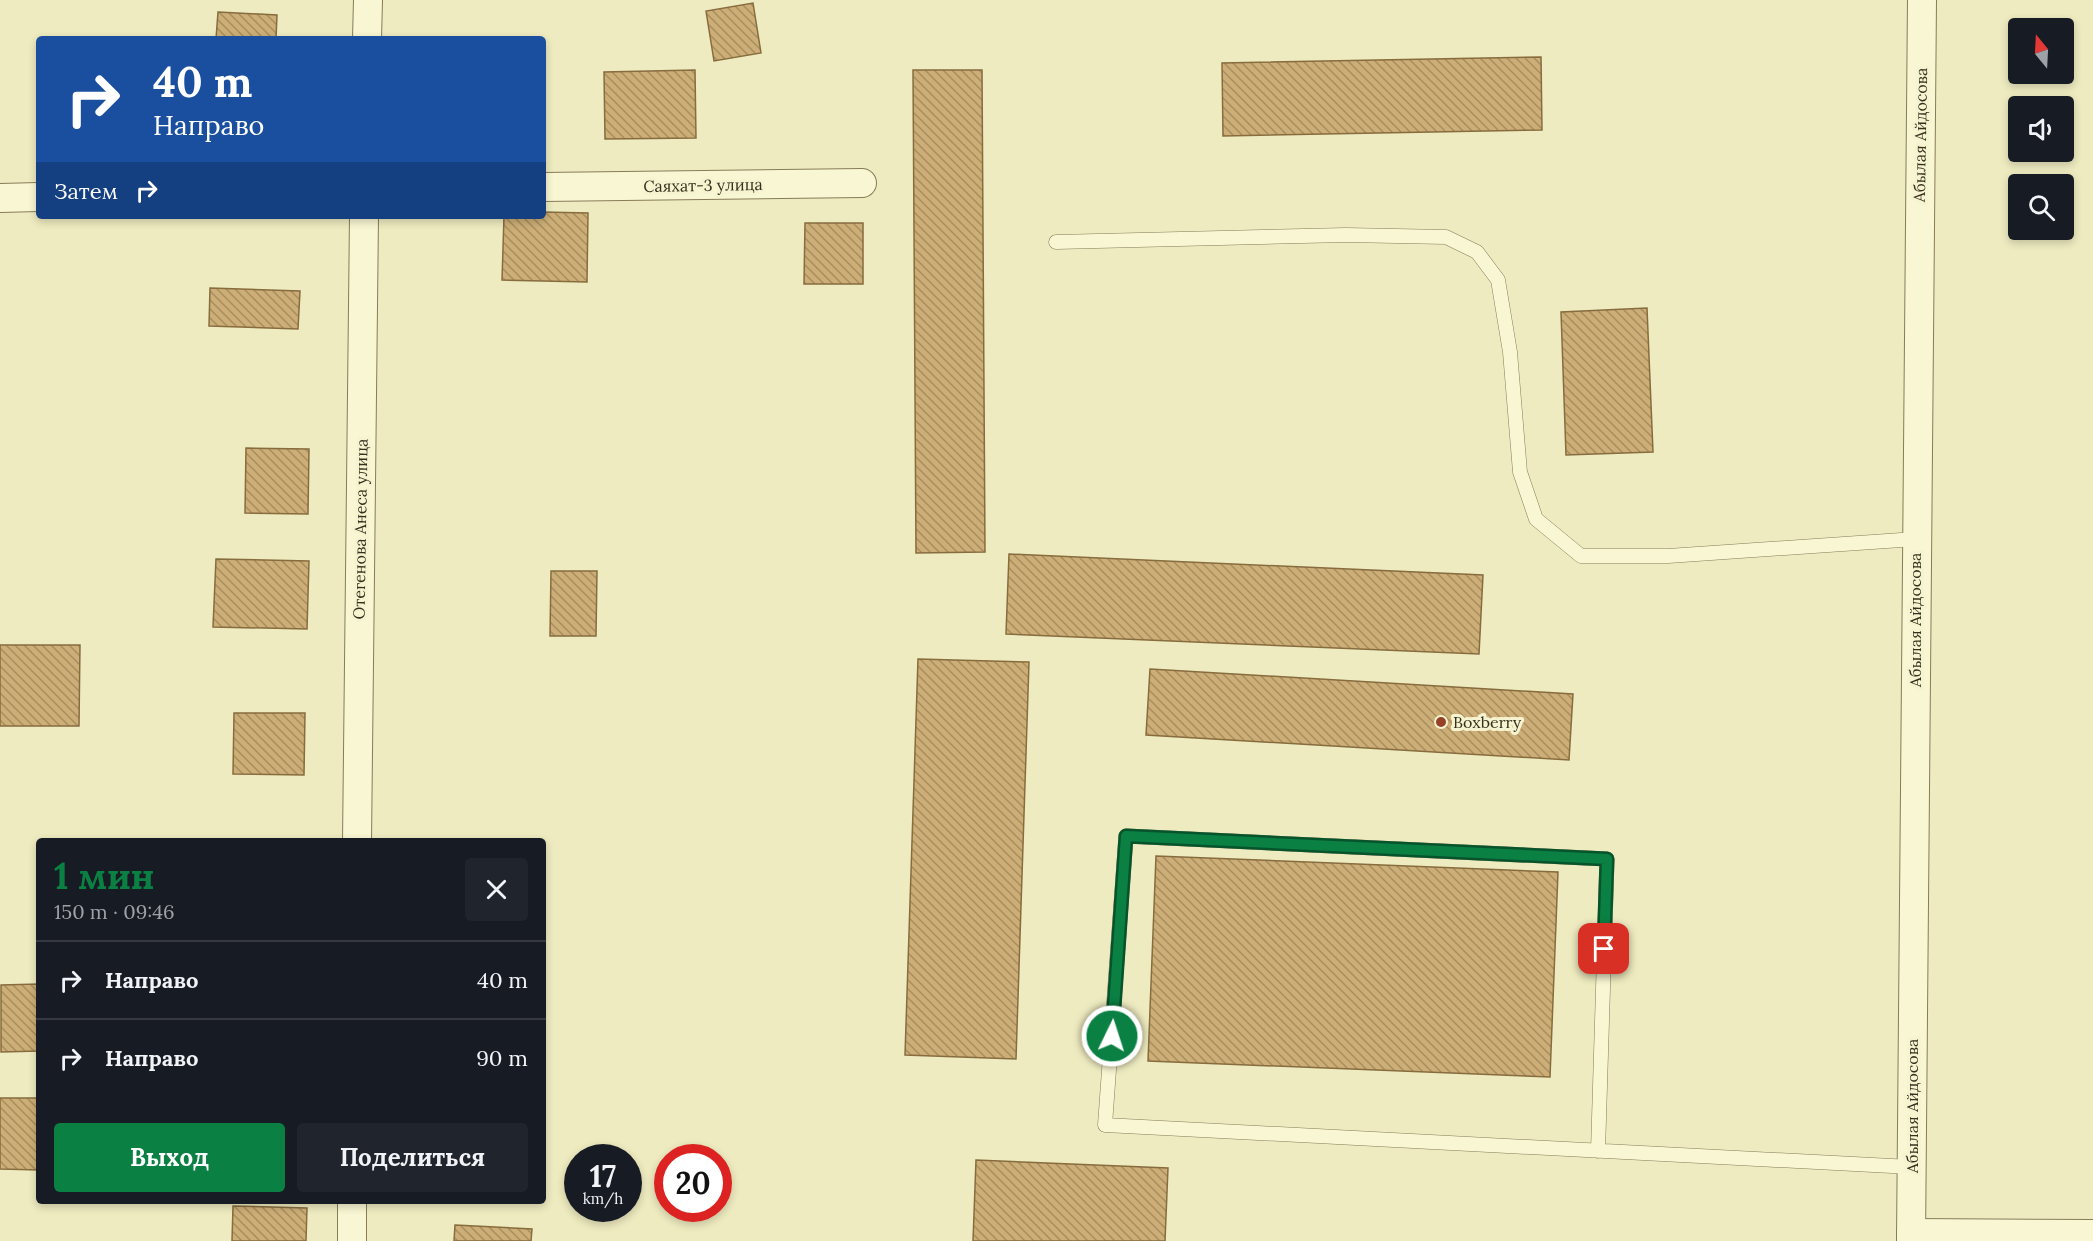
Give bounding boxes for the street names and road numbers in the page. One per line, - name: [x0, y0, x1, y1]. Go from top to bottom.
- street label: Абылая Айдосова: [1909, 68, 1931, 203]
- street label: Саяхат-3 улица: [643, 174, 763, 196]
- street label: Отегенова Анеса улица: [348, 439, 372, 619]
- street label: Абылая Айдосова: [1905, 553, 1925, 688]
- street label: Абылая Айдосова: [1902, 1039, 1922, 1174]

